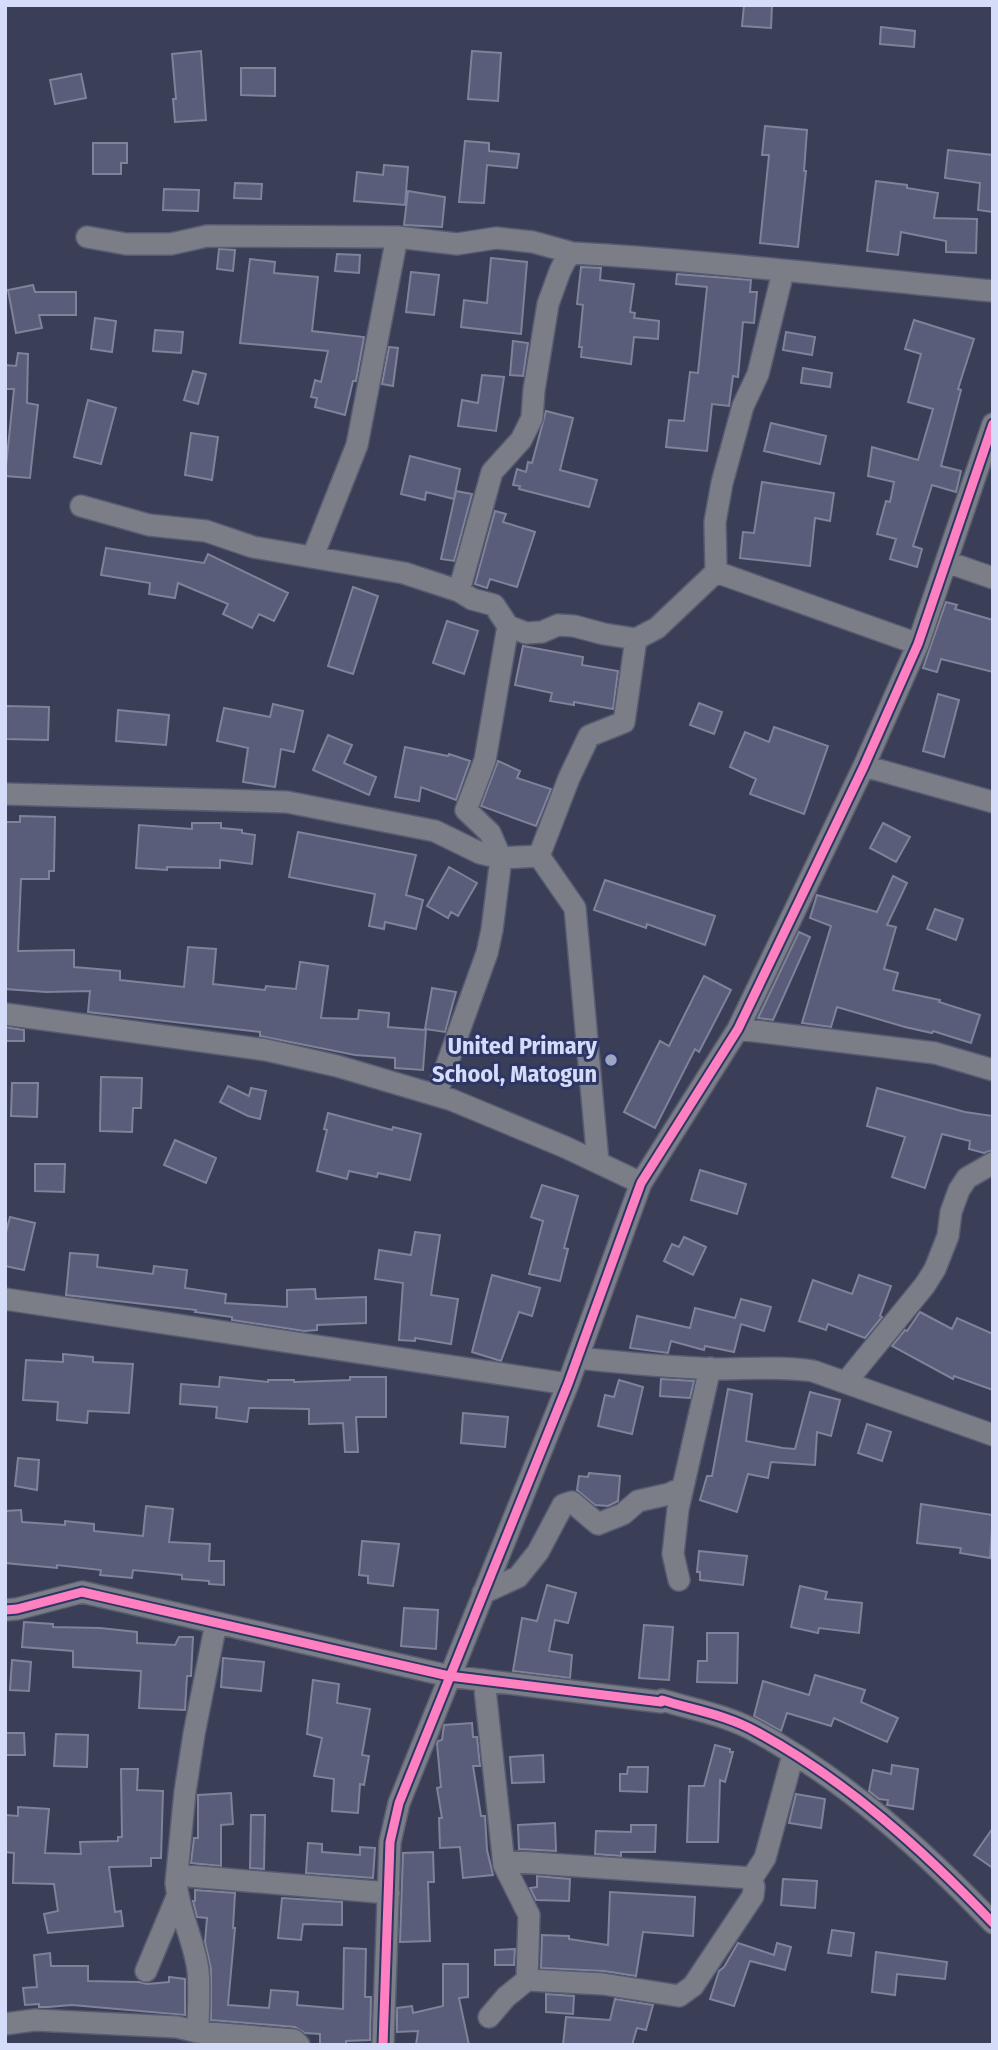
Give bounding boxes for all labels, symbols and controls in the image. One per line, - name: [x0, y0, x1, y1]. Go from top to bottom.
- place label: United Primary School, Matogun: [432, 1032, 598, 1088]
- marker: United Primary School, Matogun: [603, 1052, 619, 1068]

